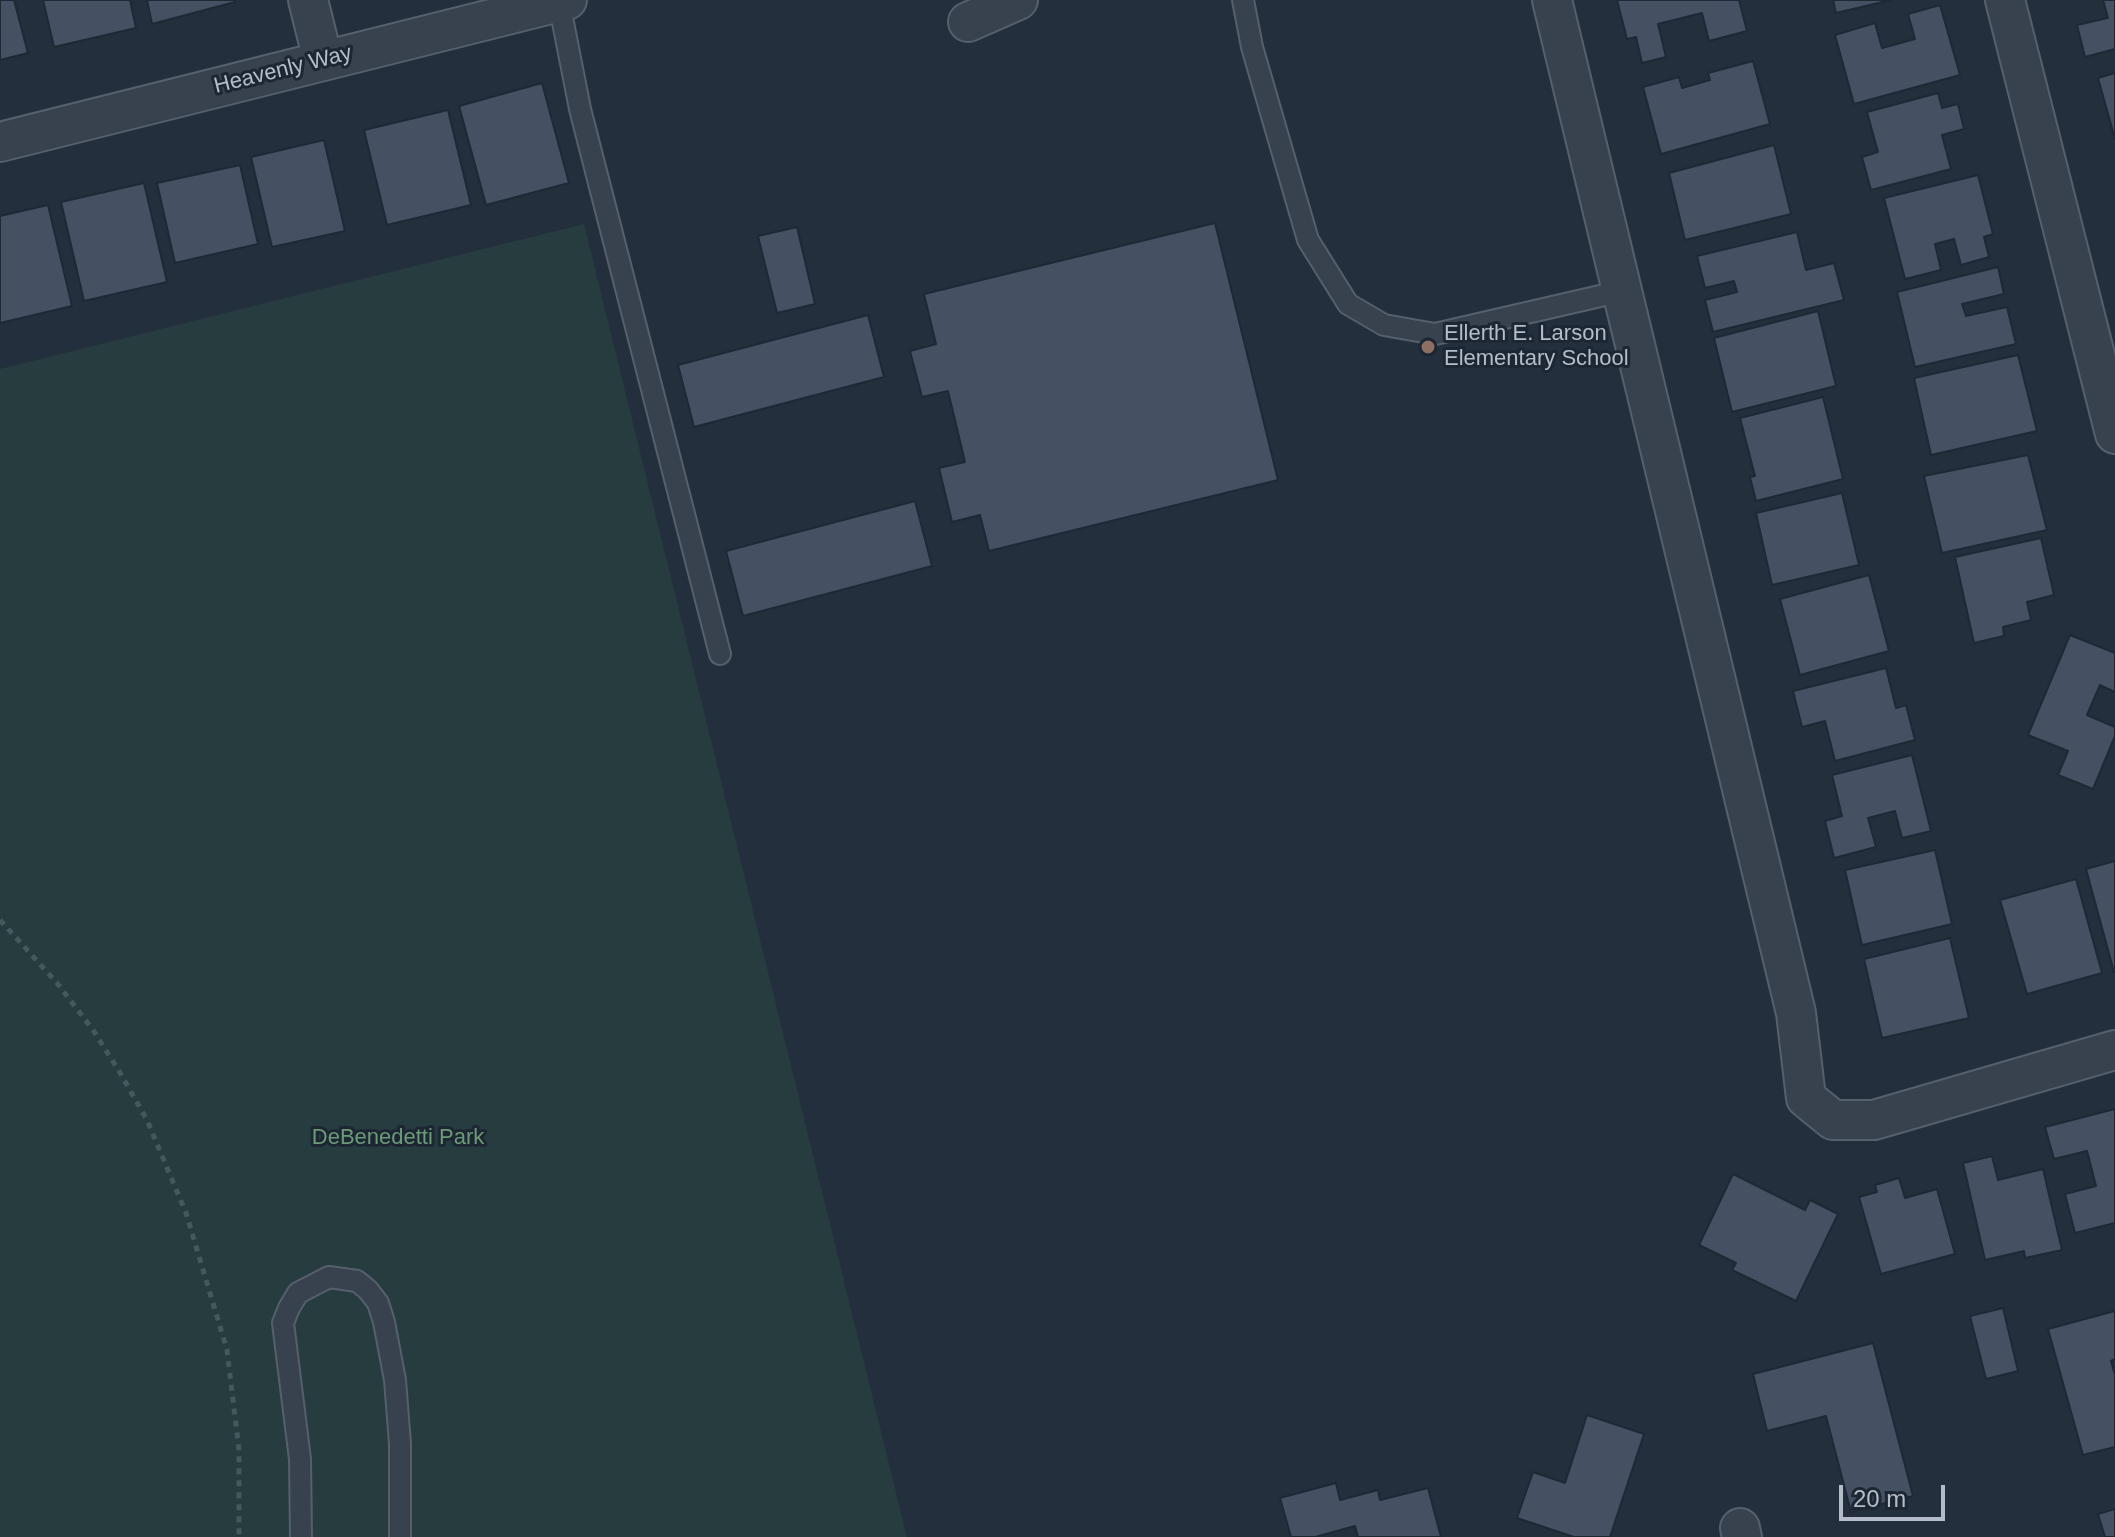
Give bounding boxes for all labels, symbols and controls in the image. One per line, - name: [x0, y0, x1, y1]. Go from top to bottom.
- street label: Heavenly Way: [211, 40, 355, 100]
- place label: Ellerth E. Larson Elementary School: [1444, 321, 1629, 372]
- marker: Ellerth E. Larson Elementary School: [1419, 338, 1437, 356]
- park label: DeBenedetti Park: [312, 1125, 484, 1151]
- scale bar: [1843, 1469, 1949, 1519]
- text: 20 m: [1853, 1485, 1906, 1512]

